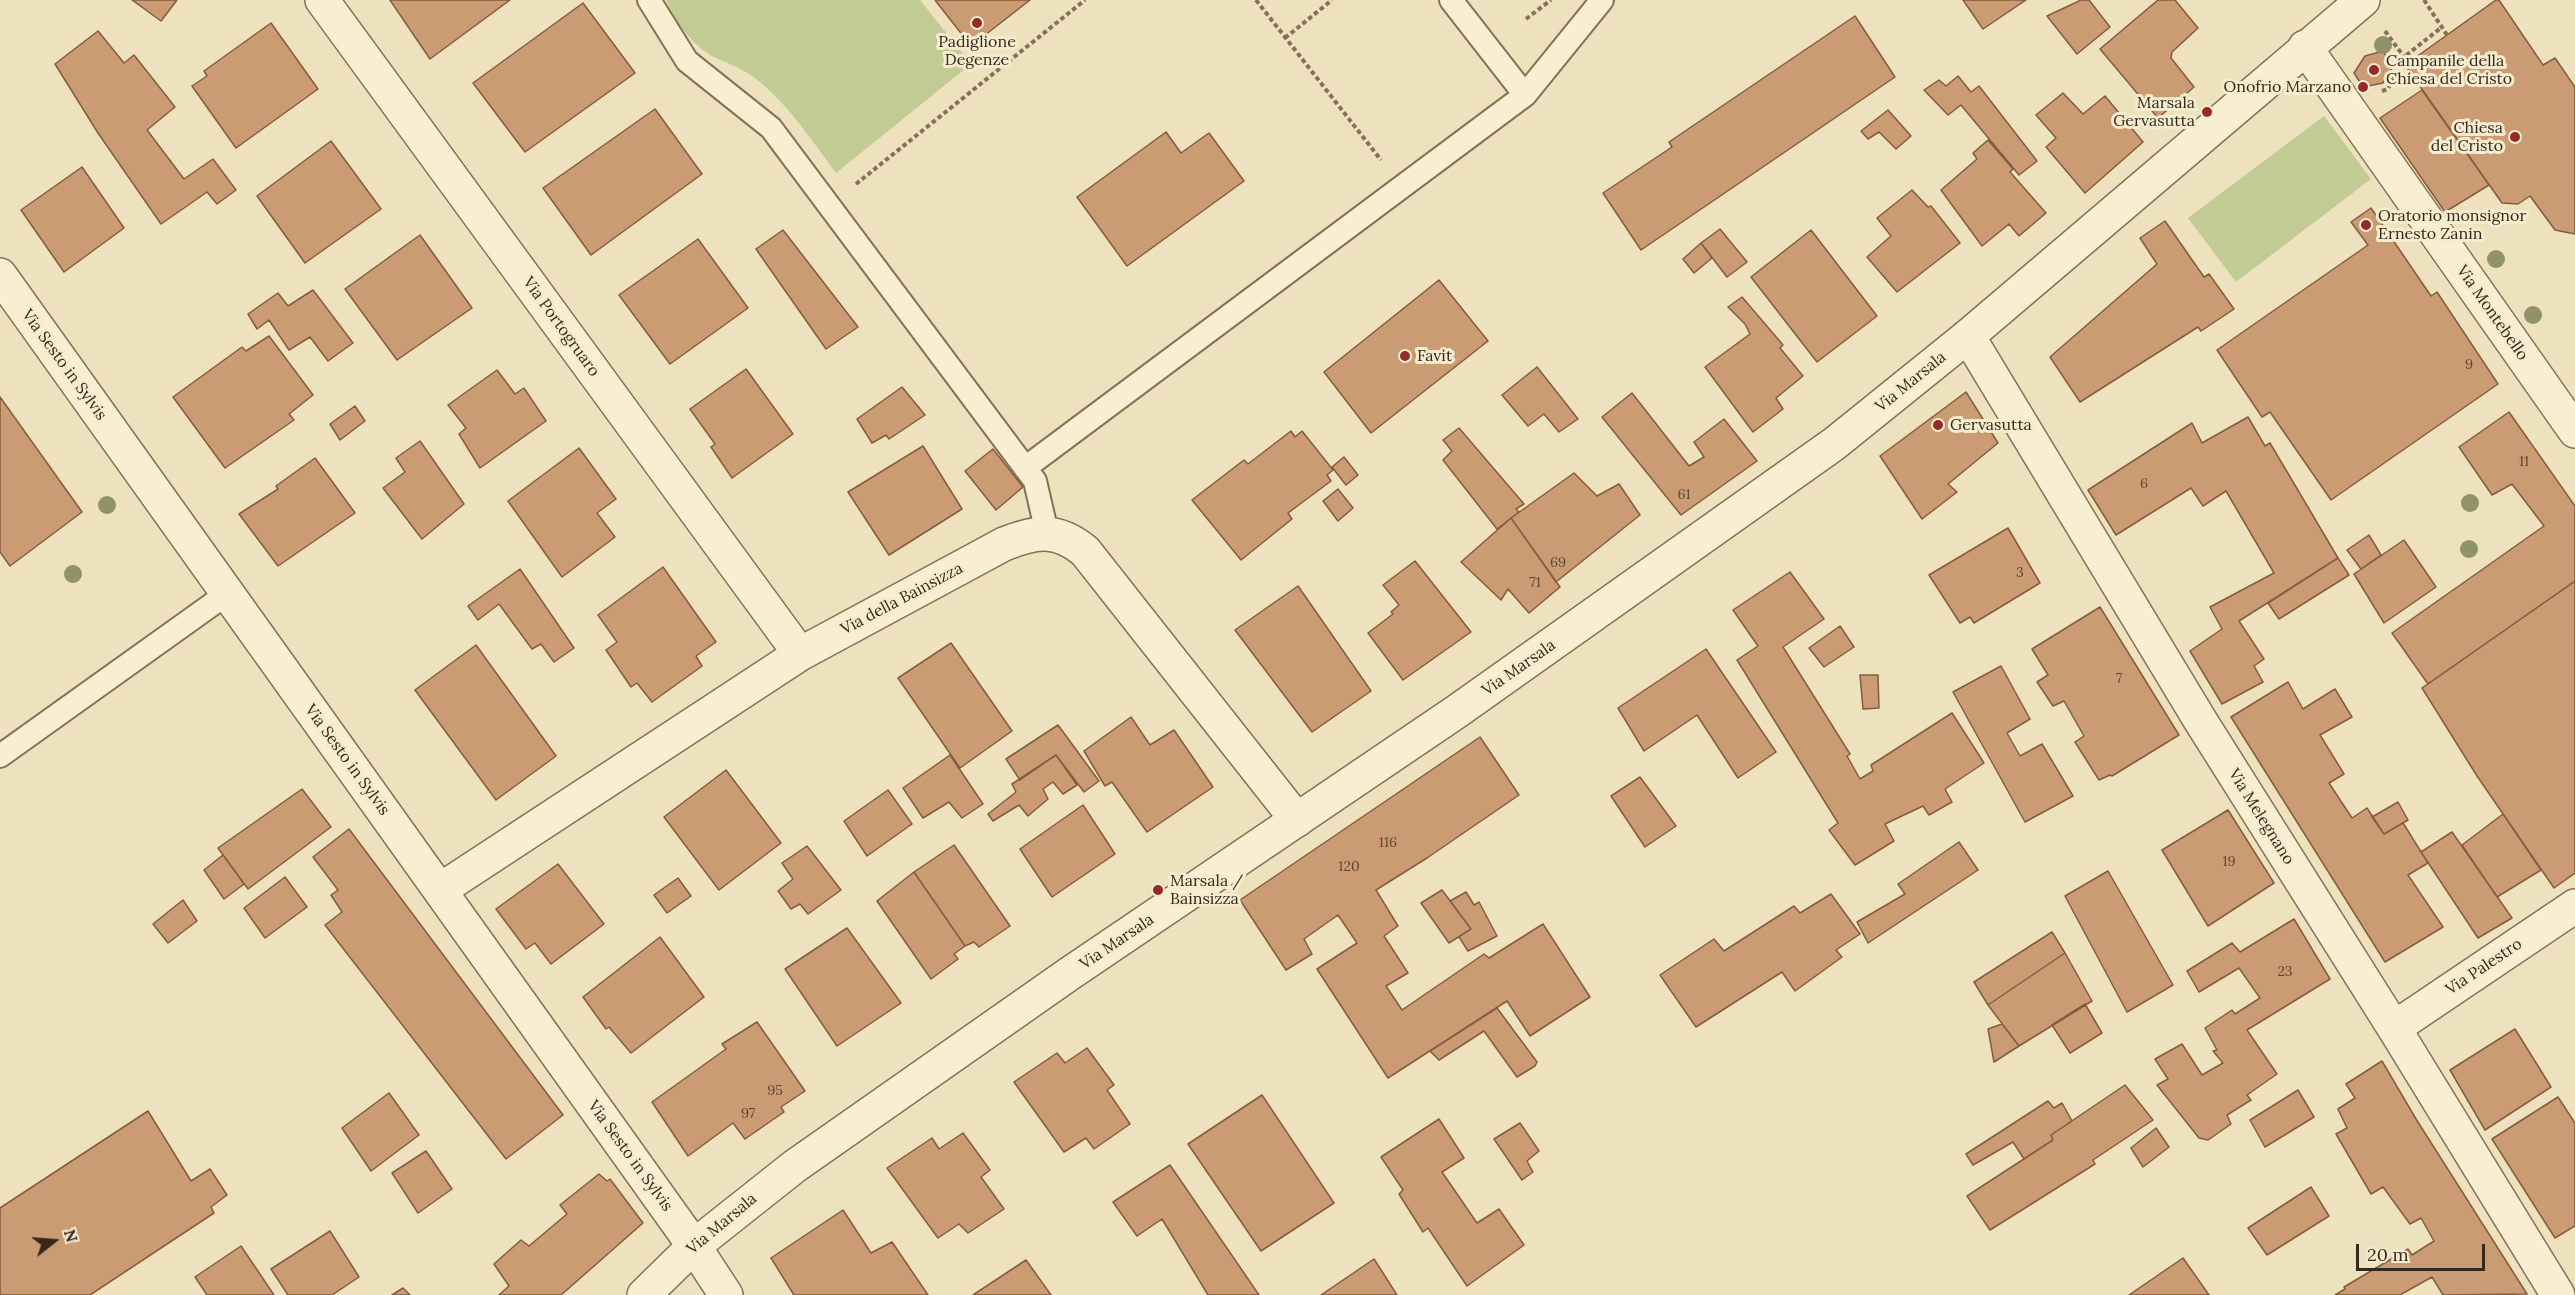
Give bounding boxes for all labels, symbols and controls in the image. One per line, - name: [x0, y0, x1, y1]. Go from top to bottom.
- marker: Padiglione Degenze: [970, 16, 984, 30]
- place label: Padiglione Degenze: [938, 32, 1016, 70]
- place label: Campanile della Chiesa del Cristo: [2386, 51, 2512, 89]
- marker: Campanile della Chiesa del Cristo: [2367, 63, 2381, 77]
- place label: Onofrio Marzano: [2224, 77, 2351, 97]
- marker: Onofrio Marzano: [2356, 80, 2370, 94]
- place label: Marsala Gervasutta: [2113, 93, 2195, 131]
- marker: Marsala Gervasutta: [2200, 105, 2214, 119]
- place label: Chiesa del Cristo: [2431, 118, 2503, 156]
- marker: Chiesa del Cristo: [2508, 130, 2522, 144]
- place label: Oratorio monsignor Ernesto Zanin: [2378, 206, 2526, 244]
- marker: Oratorio monsignor Ernesto Zanin: [2359, 218, 2373, 232]
- street label: Via Montebello: [2452, 262, 2532, 364]
- street label: Via Portogruaro: [518, 273, 604, 381]
- street label: Via Sesto in Sylvis: [17, 306, 111, 424]
- place label: Favit: [1417, 346, 1452, 366]
- street label: Via Marsala: [1872, 348, 1950, 416]
- marker: Favit: [1398, 349, 1412, 363]
- house number: 9: [2465, 357, 2473, 373]
- place label: Gervasutta: [1950, 415, 2032, 435]
- marker: Gervasutta: [1931, 418, 1945, 432]
- house number: 11: [2519, 454, 2529, 470]
- house number: 6: [2140, 476, 2148, 492]
- house number: 61: [1677, 487, 1691, 503]
- house number: 69: [1550, 555, 1566, 571]
- street label: Via della Bainsizza: [838, 559, 966, 639]
- house number: 3: [2016, 565, 2024, 581]
- house number: 71: [1529, 575, 1541, 591]
- street label: Via Marsala: [1479, 636, 1559, 700]
- house number: 7: [2116, 671, 2122, 687]
- street label: Via Sesto in Sylvis: [300, 701, 394, 819]
- street label: Via Melegnano: [2224, 766, 2298, 868]
- house number: 116: [1379, 835, 1397, 851]
- house number: 19: [2222, 854, 2236, 870]
- house number: 120: [1338, 859, 1360, 875]
- place label: Marsala / Bainsizza: [1170, 871, 1243, 909]
- marker: Marsala / Bainsizza: [1151, 883, 1165, 897]
- street label: Via Marsala: [1076, 910, 1158, 974]
- street label: Via Palestro: [2442, 934, 2526, 1000]
- house number: 23: [2277, 964, 2293, 980]
- house number: 95: [767, 1083, 783, 1099]
- street label: Via Sesto in Sylvis: [583, 1097, 677, 1215]
- house number: 97: [741, 1106, 755, 1122]
- street label: Via Marsala: [683, 1189, 761, 1259]
- north arrow: [24, 1211, 84, 1271]
- text: N: [60, 1227, 83, 1245]
- scale bar: [2359, 1232, 2488, 1270]
- text: 20 m: [2367, 1243, 2409, 1266]

